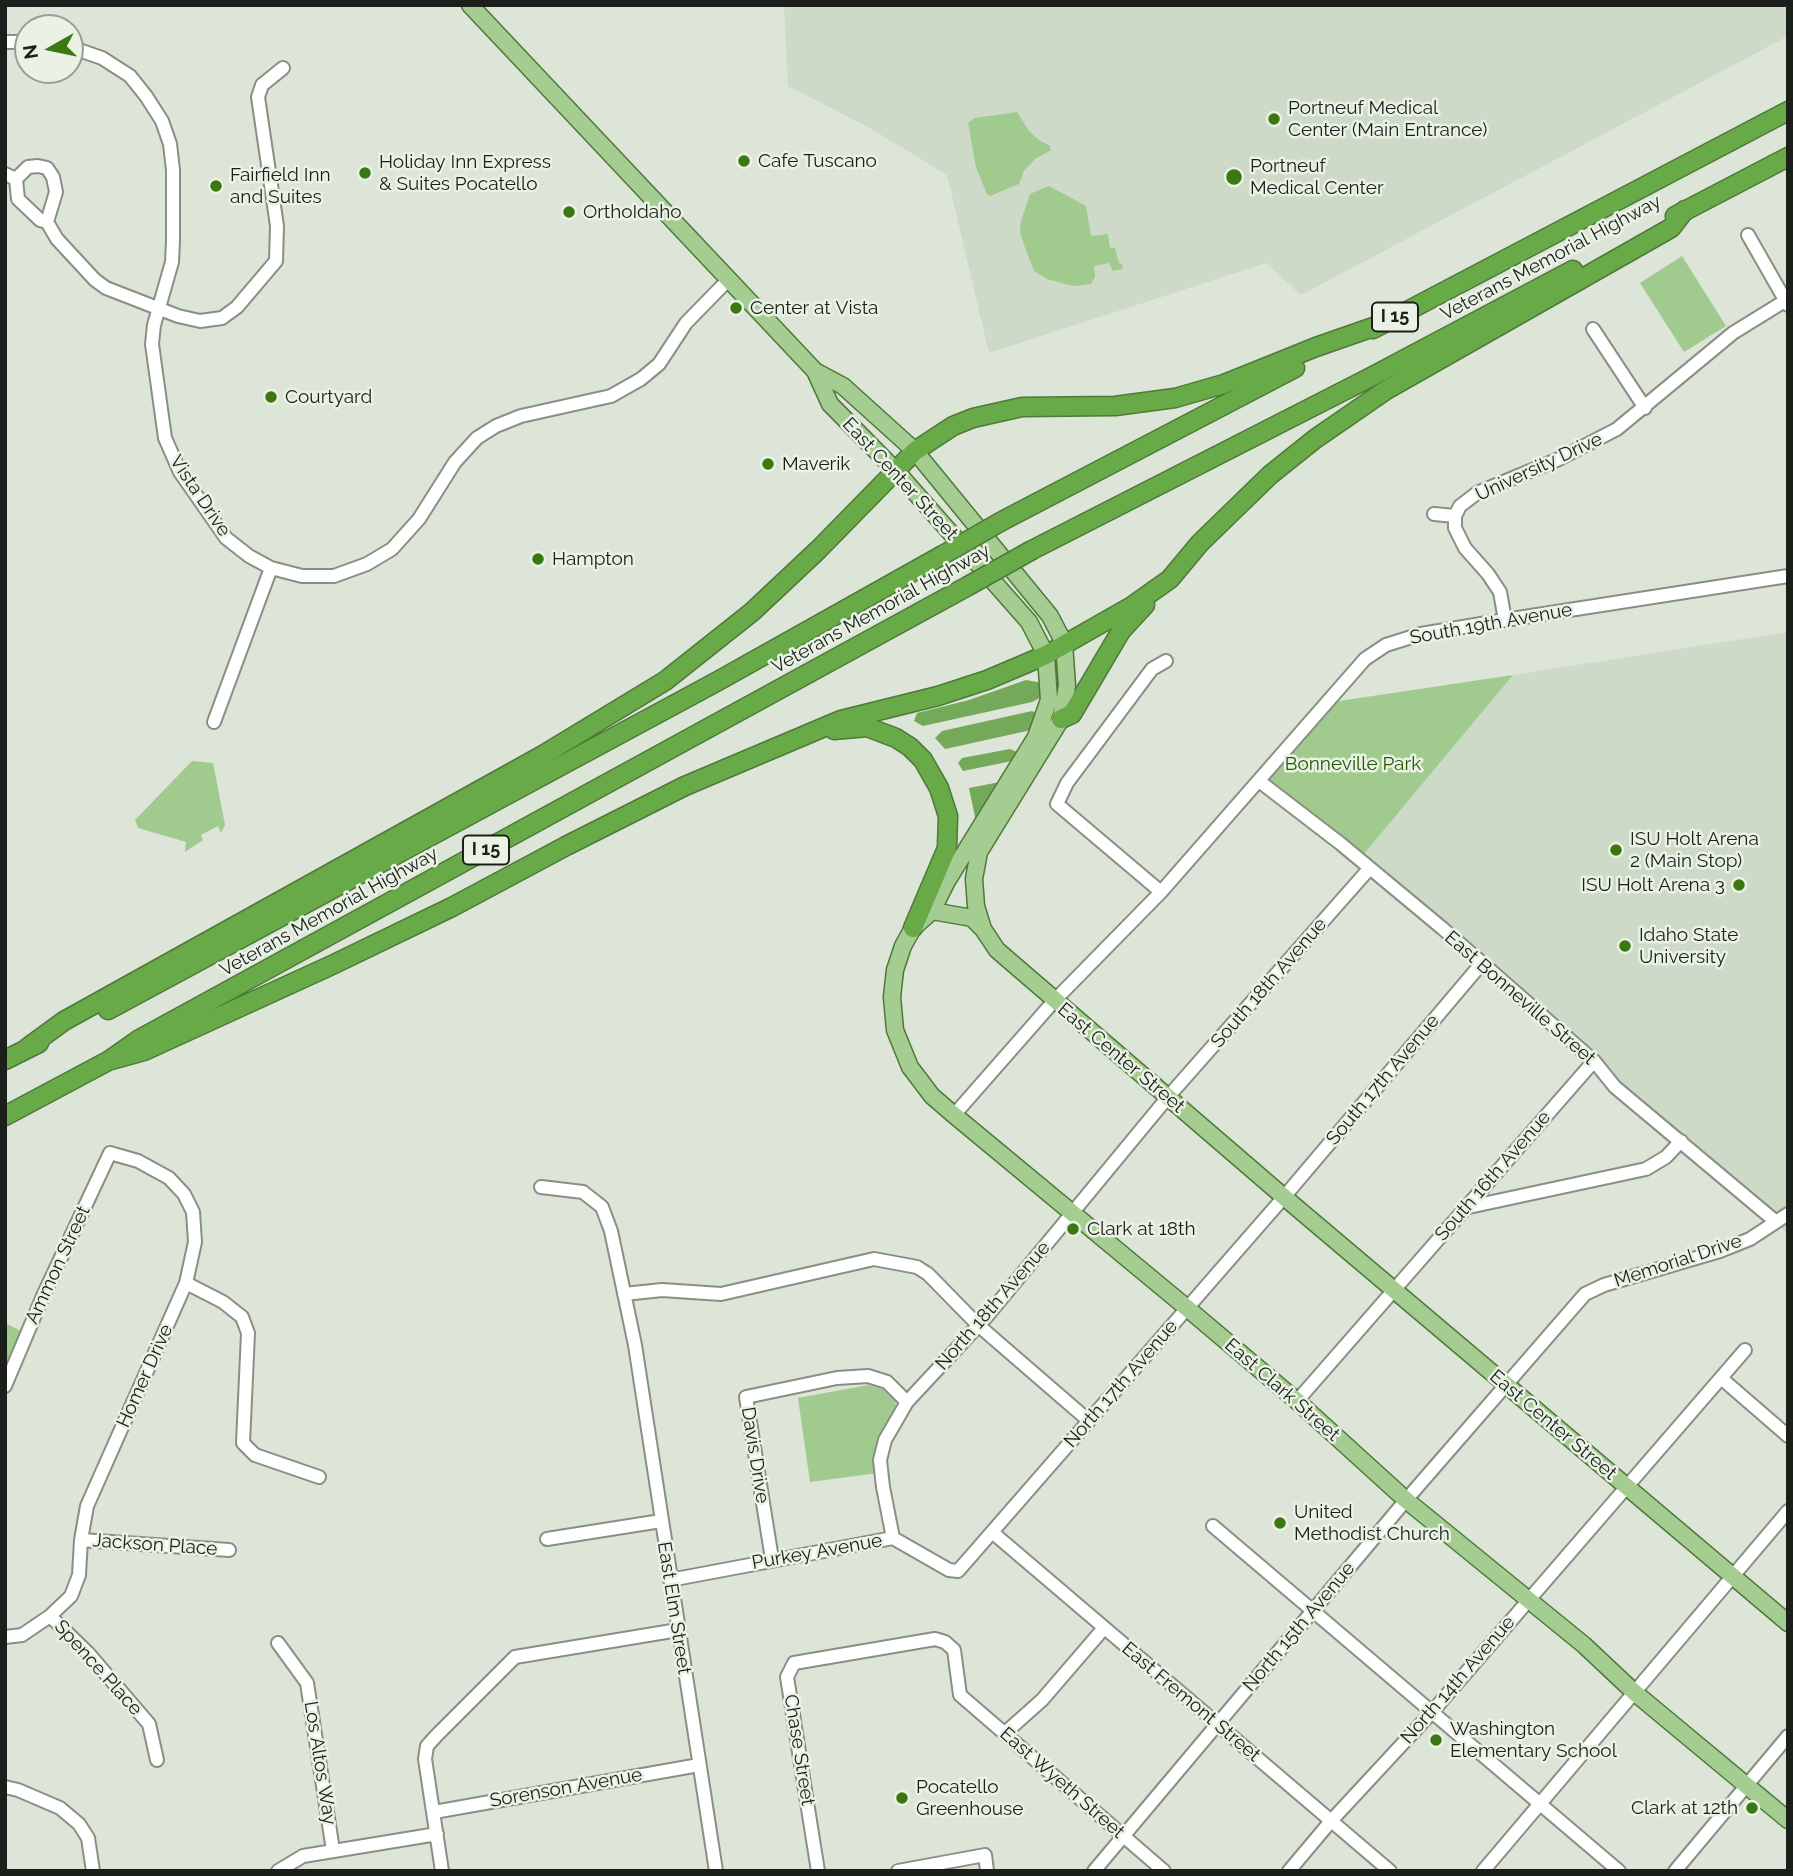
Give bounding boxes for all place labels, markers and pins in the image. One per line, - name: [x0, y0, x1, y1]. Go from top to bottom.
- place label: Portneuf Medical Center (Main Entrance): [1288, 97, 1487, 141]
- marker: Portneuf Medical Center (Main Entrance): [1266, 111, 1282, 127]
- place label: Cafe Tuscano: [758, 150, 877, 172]
- place label: Holiday Inn Express & Suites Pocatello: [379, 151, 551, 195]
- marker: Cafe Tuscano: [736, 153, 752, 169]
- place label: Portneuf Medical Center: [1250, 155, 1384, 199]
- place label: Fairfield Inn and Suites: [230, 164, 331, 208]
- marker: Holiday Inn Express & Suites Pocatello: [357, 165, 373, 181]
- marker: Portneuf Medical Center: [1224, 167, 1244, 187]
- marker: Fairfield Inn and Suites: [208, 178, 224, 194]
- place label: OrthoIdaho: [583, 201, 682, 223]
- marker: OrthoIdaho: [561, 204, 577, 220]
- place label: Center at Vista: [750, 297, 878, 319]
- marker: Center at Vista: [728, 300, 744, 316]
- place label: Courtyard: [285, 386, 372, 408]
- marker: Courtyard: [263, 389, 279, 405]
- place label: Maverik: [782, 453, 850, 475]
- marker: Maverik: [760, 456, 776, 472]
- place label: Hampton: [552, 548, 634, 570]
- marker: Hampton: [530, 551, 546, 567]
- place label: ISU Holt Arena 2 (Main Stop): [1630, 828, 1759, 872]
- marker: ISU Holt Arena 2 (Main Stop): [1608, 842, 1624, 858]
- place label: ISU Holt Arena 3: [1581, 874, 1725, 896]
- marker: ISU Holt Arena 3: [1731, 877, 1747, 893]
- place label: Idaho State University: [1639, 924, 1738, 968]
- marker: Idaho State University: [1617, 938, 1633, 954]
- place label: Clark at 18th: [1087, 1218, 1195, 1240]
- marker: Clark at 18th: [1065, 1221, 1081, 1237]
- place label: United Methodist Church: [1294, 1501, 1450, 1545]
- marker: United Methodist Church: [1272, 1515, 1288, 1531]
- place label: Washington Elementary School: [1450, 1718, 1617, 1762]
- marker: Washington Elementary School: [1428, 1732, 1444, 1748]
- place label: Pocatello Greenhouse: [916, 1776, 1023, 1820]
- marker: Pocatello Greenhouse: [894, 1790, 910, 1806]
- place label: Clark at 12th: [1631, 1797, 1738, 1819]
- marker: Clark at 12th: [1744, 1800, 1760, 1816]

